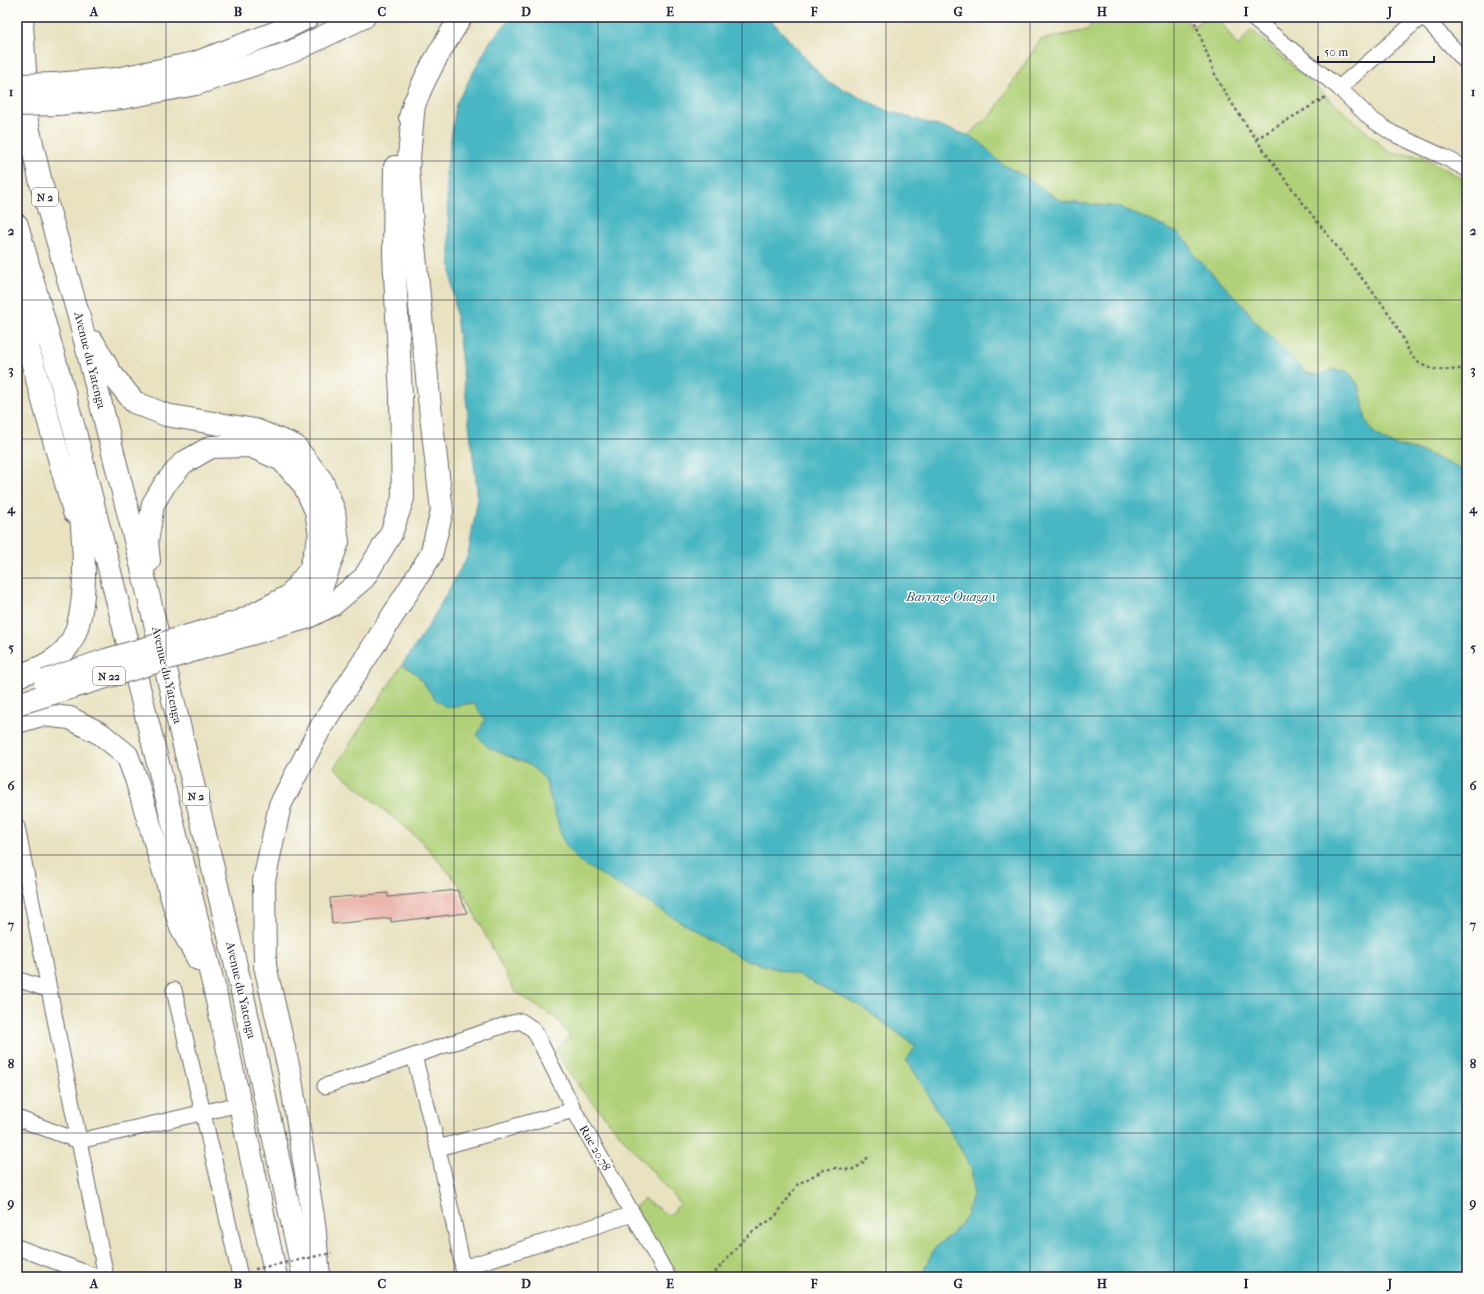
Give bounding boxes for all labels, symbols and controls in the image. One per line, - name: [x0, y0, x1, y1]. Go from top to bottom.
- text: A: [89, 4, 99, 19]
- text: B: [234, 4, 243, 19]
- text: C: [378, 4, 387, 19]
- text: D: [521, 4, 531, 19]
- text: E: [666, 4, 674, 19]
- text: F: [810, 4, 818, 19]
- text: G: [953, 4, 963, 19]
- text: H: [1097, 4, 1108, 19]
- text: I: [1243, 4, 1249, 19]
- text: J: [1386, 4, 1393, 20]
- scale bar: [1318, 38, 1434, 64]
- text: 50 m: [1324, 45, 1348, 59]
- text: 1: [9, 84, 14, 99]
- text: 1: [1471, 84, 1476, 99]
- road number: N 2: [32, 188, 58, 206]
- text: 2: [8, 223, 15, 238]
- text: 2: [1470, 223, 1477, 238]
- street label: Avenue du Yatenga: [71, 309, 109, 410]
- text: 3: [8, 362, 14, 378]
- text: 3: [1470, 362, 1476, 378]
- text: 4: [6, 501, 16, 517]
- text: 4: [1468, 501, 1478, 517]
- water label: Barrage Ouaga 1: [905, 589, 996, 604]
- street label: Avenue du Yatenga: [149, 624, 185, 725]
- text: 5: [8, 640, 14, 655]
- text: 5: [1470, 640, 1476, 655]
- road number: N 22: [93, 667, 125, 685]
- text: 6: [7, 778, 15, 793]
- text: 6: [1469, 778, 1477, 793]
- road number: N 2: [183, 787, 209, 805]
- text: 7: [7, 917, 15, 932]
- text: 7: [1469, 917, 1477, 932]
- street label: Avenue du Yatenga: [223, 939, 259, 1040]
- text: 8: [8, 1056, 15, 1071]
- text: 8: [1470, 1056, 1477, 1071]
- street label: Rue 20.78: [576, 1123, 614, 1173]
- text: 9: [7, 1195, 15, 1211]
- text: 9: [1469, 1195, 1477, 1211]
- text: A: [89, 1276, 99, 1291]
- text: B: [234, 1276, 243, 1291]
- text: C: [378, 1276, 387, 1291]
- text: D: [521, 1276, 531, 1291]
- text: E: [666, 1276, 674, 1291]
- text: F: [810, 1276, 818, 1291]
- text: G: [953, 1276, 963, 1291]
- text: H: [1097, 1276, 1108, 1291]
- text: I: [1243, 1276, 1249, 1291]
- text: J: [1386, 1276, 1393, 1292]

